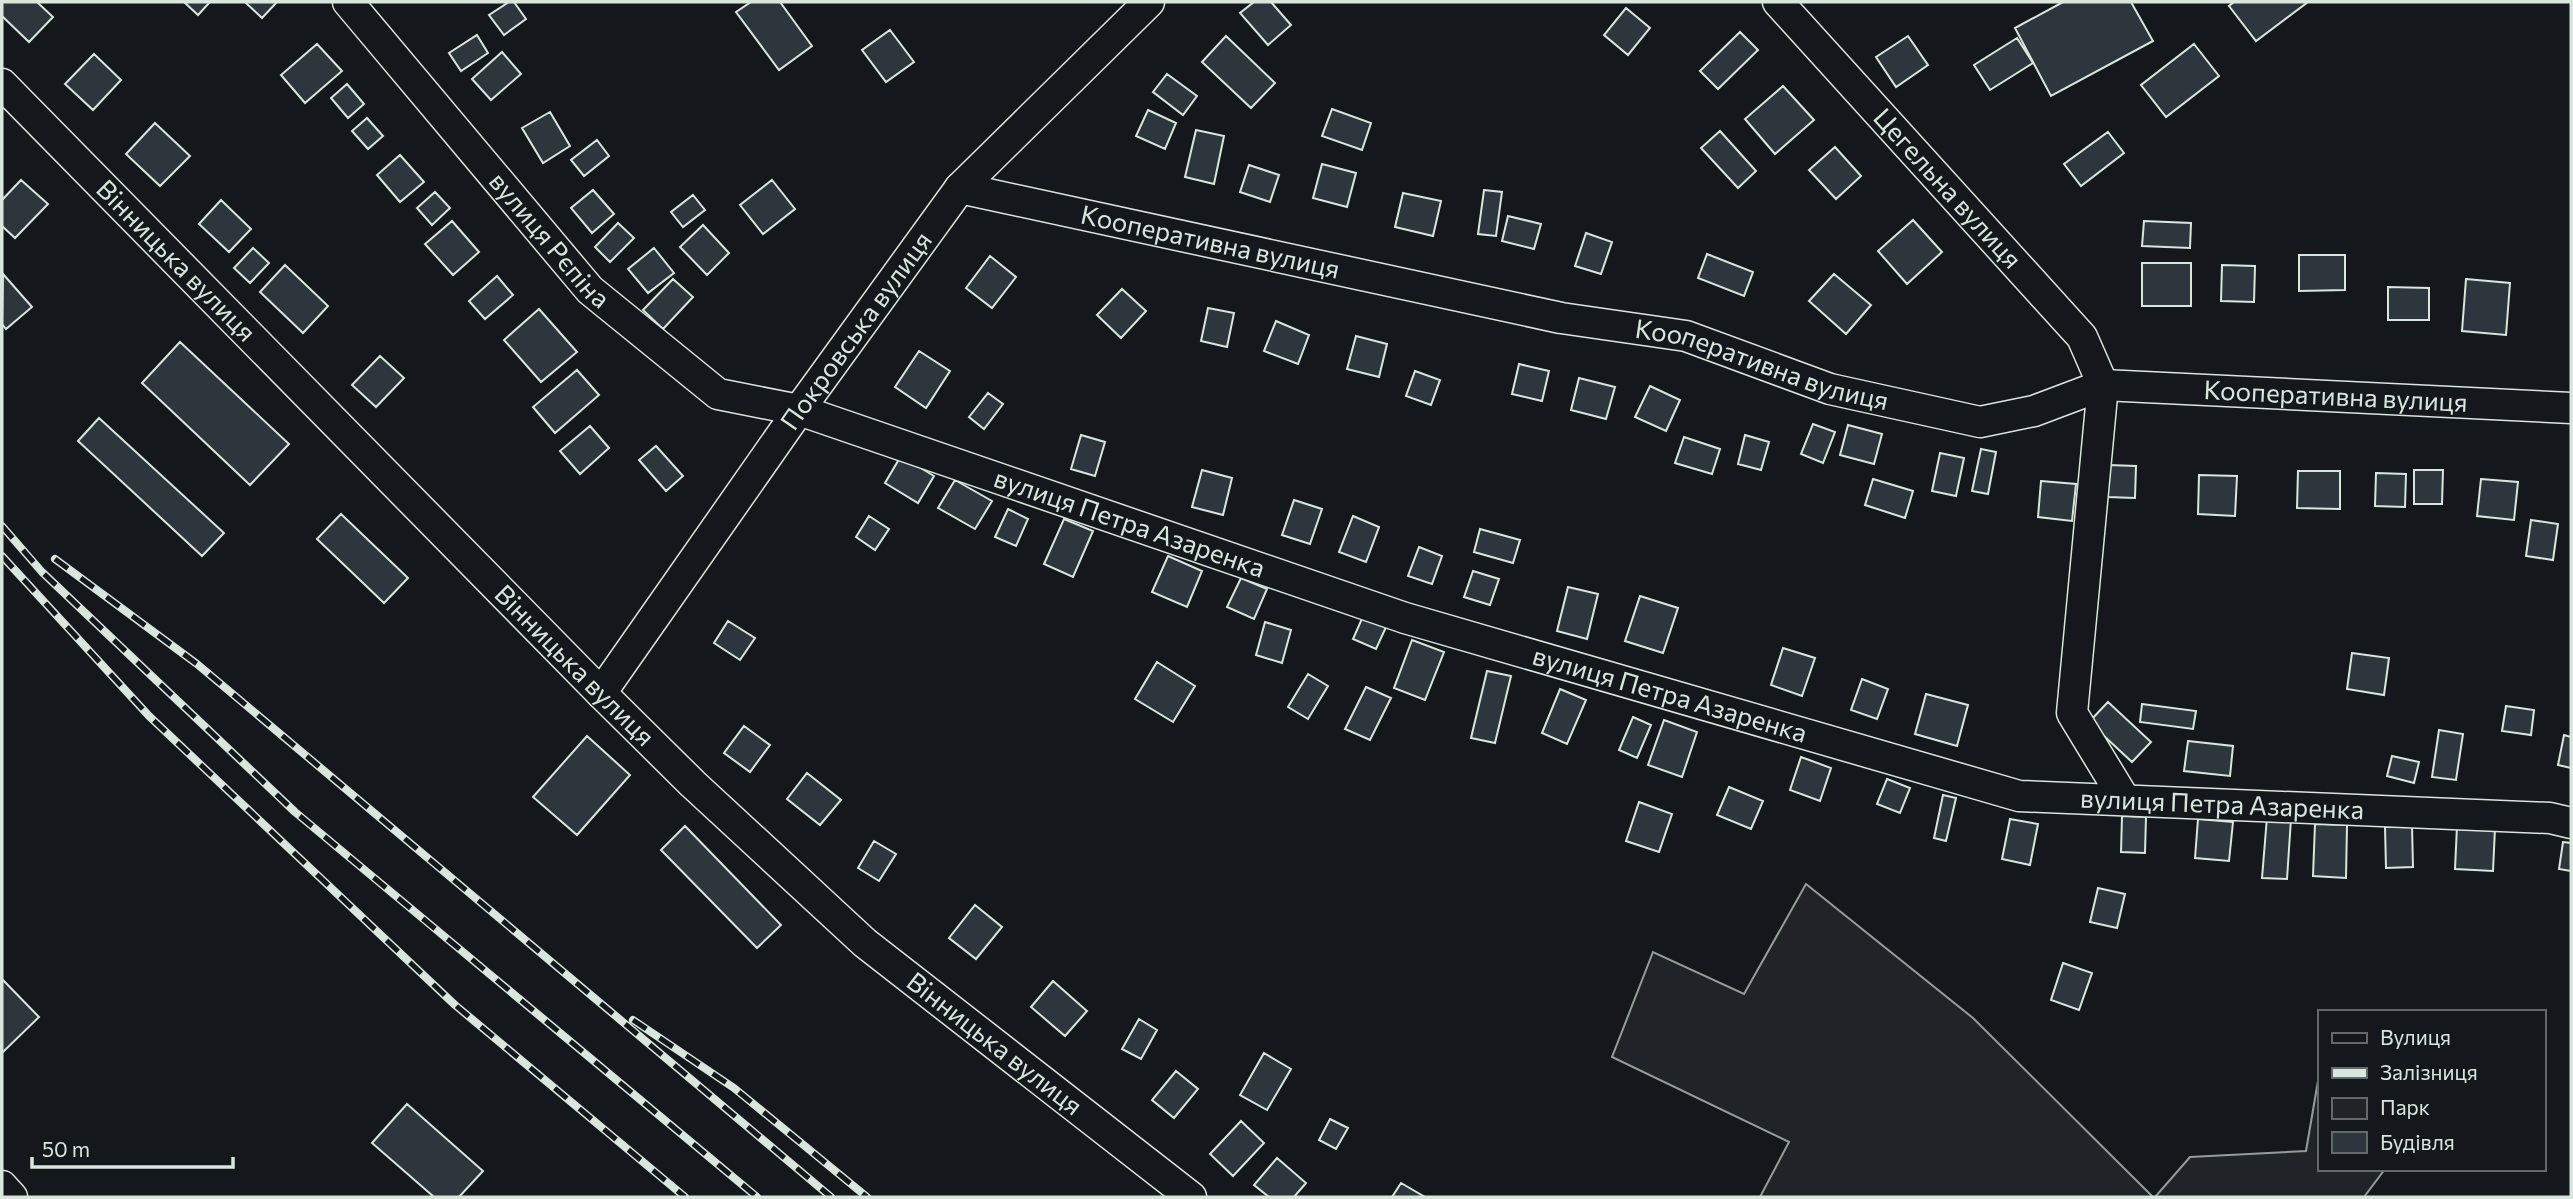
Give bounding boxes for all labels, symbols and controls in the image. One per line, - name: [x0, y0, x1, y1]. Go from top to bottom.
- street label: Цегельна вулиця: [1868, 101, 2029, 274]
- street label: вулиця Рєпіна: [484, 165, 616, 314]
- street label: Вінницька вулиця: [91, 173, 263, 347]
- street label: Кооперативна вулиця: [1078, 198, 1343, 284]
- street label: Покровська вулиця: [773, 225, 937, 435]
- street label: Кооперативна вулиця: [1633, 312, 1892, 415]
- street label: Кооперативна вулиця: [2203, 373, 2468, 417]
- street label: вулиця Петра Азаренка: [990, 461, 1269, 583]
- street label: Вінницька вулиця: [489, 578, 662, 751]
- street label: вулиця Петра Азаренка: [1529, 639, 1811, 748]
- street label: вулиця Петра Азаренка: [2080, 782, 2365, 824]
- street label: Вінницька вулиця: [901, 965, 1089, 1121]
- legend: [2318, 1010, 2545, 1171]
- text: Вулиця: [2380, 1024, 2451, 1049]
- text: Залізниця: [2380, 1059, 2478, 1084]
- text: Парк: [2380, 1094, 2430, 1119]
- scale bar: [32, 1126, 233, 1170]
- text: Будівля: [2380, 1129, 2455, 1154]
- text: 50 m: [42, 1136, 90, 1161]

